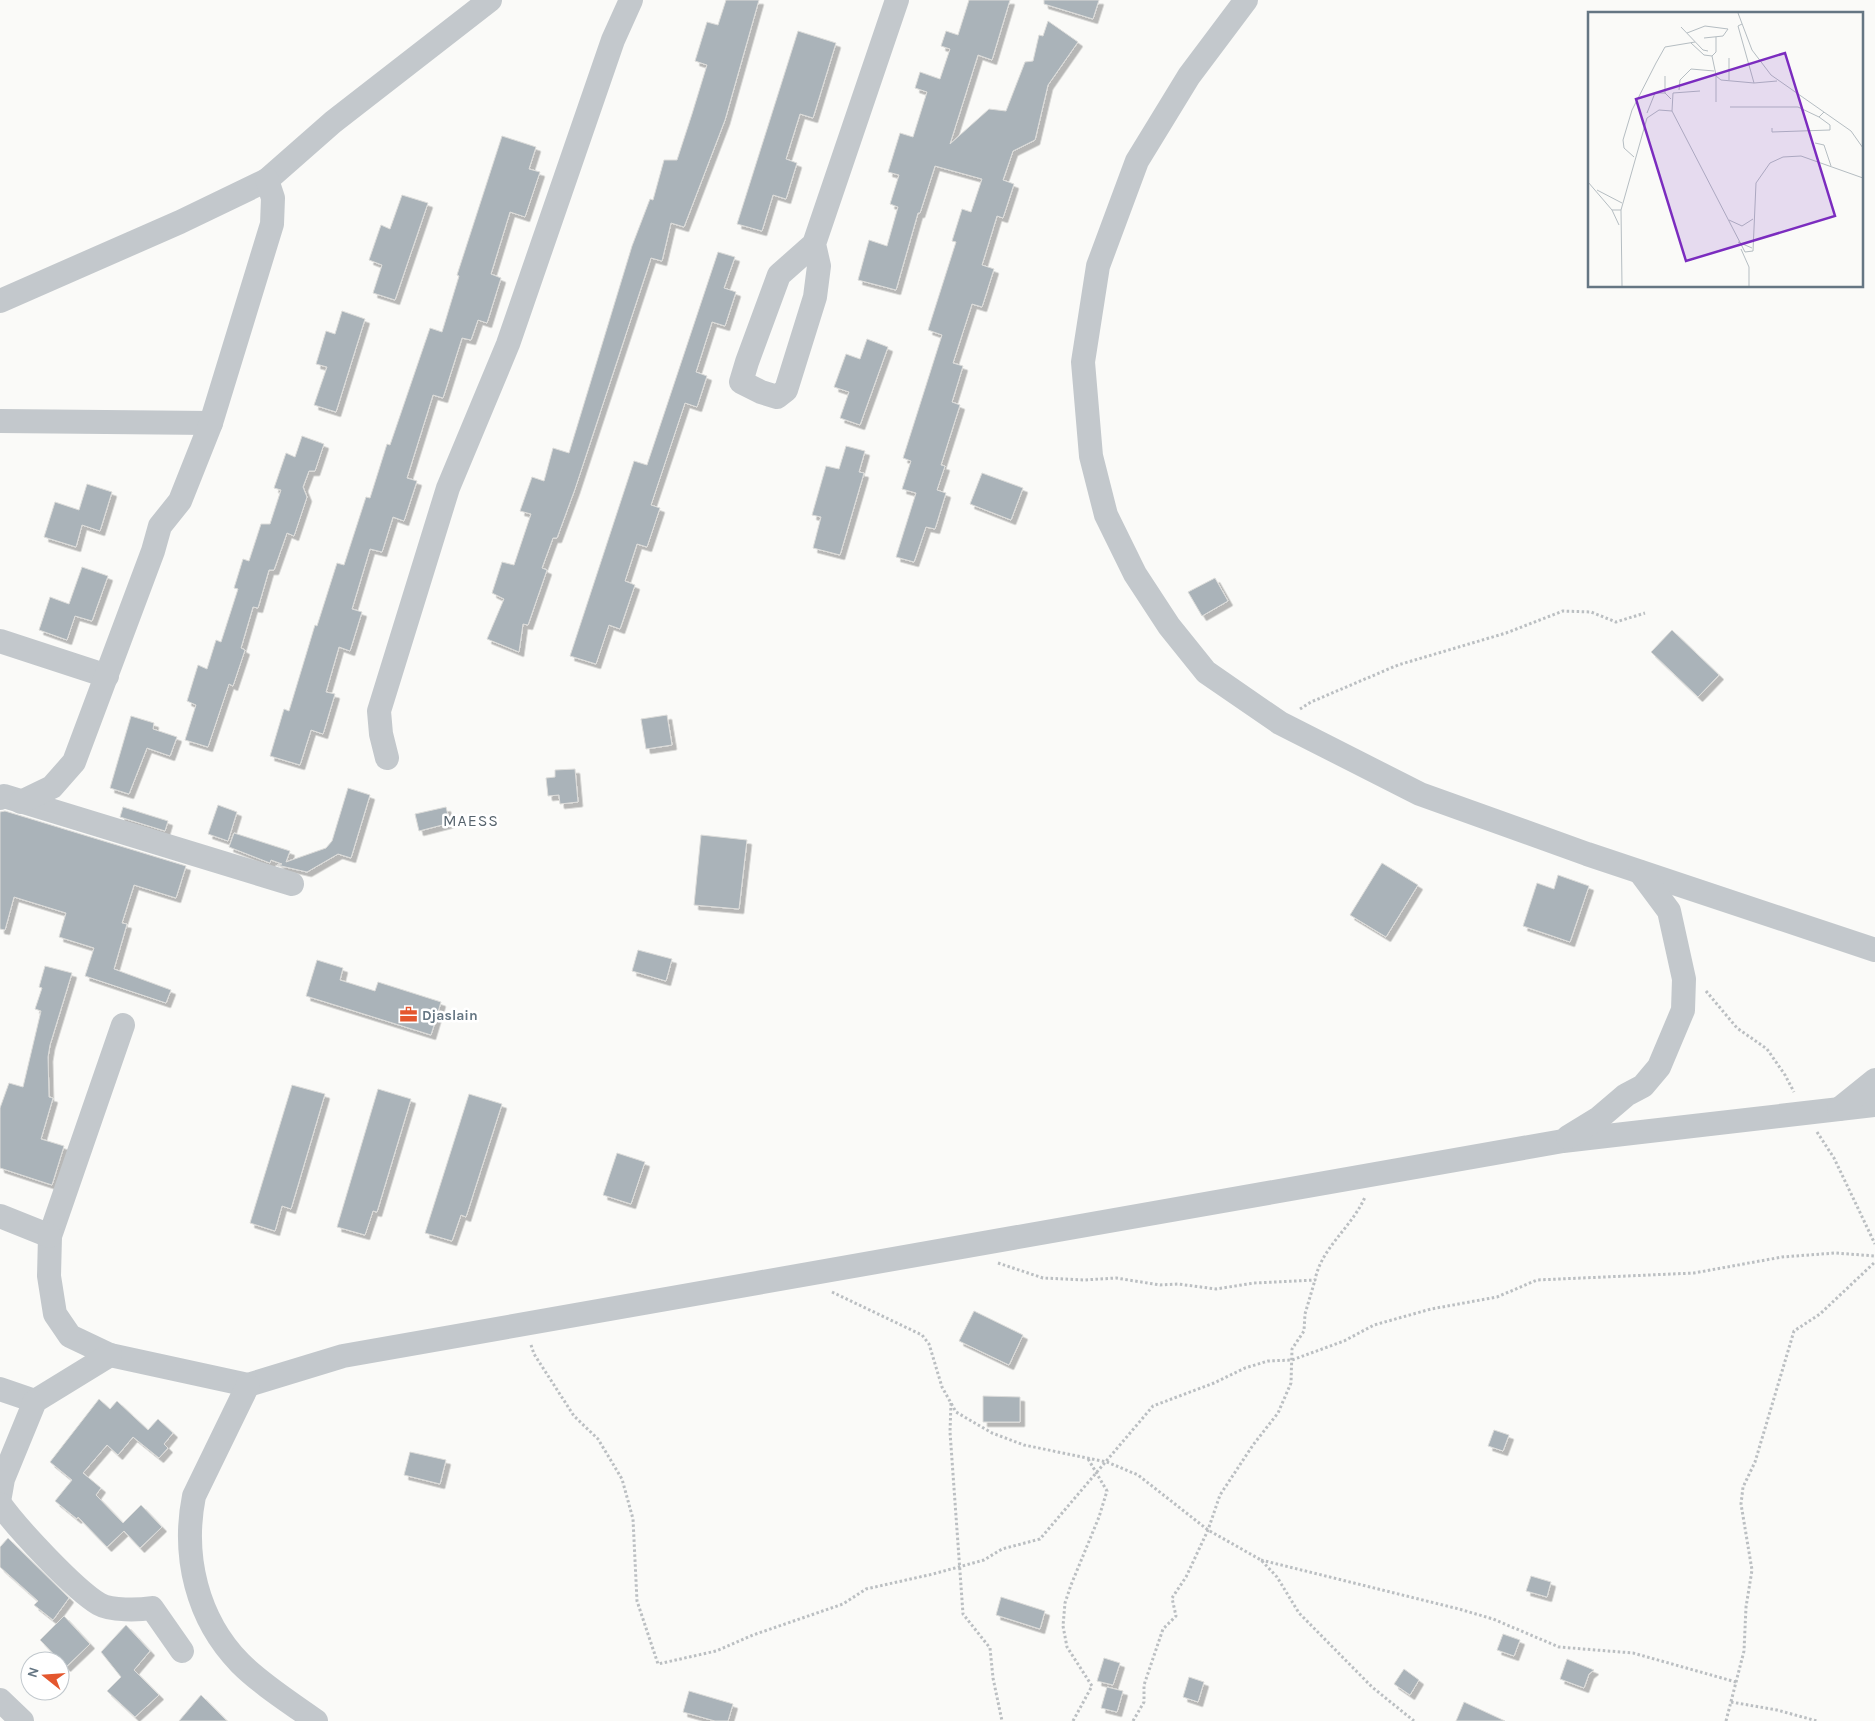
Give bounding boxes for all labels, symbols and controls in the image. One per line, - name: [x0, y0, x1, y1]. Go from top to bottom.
- inset map: [1588, 12, 1862, 288]
- district label: MAESS: [443, 811, 499, 830]
- office icon: Djaslain: [398, 1005, 418, 1025]
- place label: Djaslain: [422, 1007, 478, 1024]
- north arrow: [20, 1651, 70, 1701]
- text: N: [23, 1665, 43, 1680]

